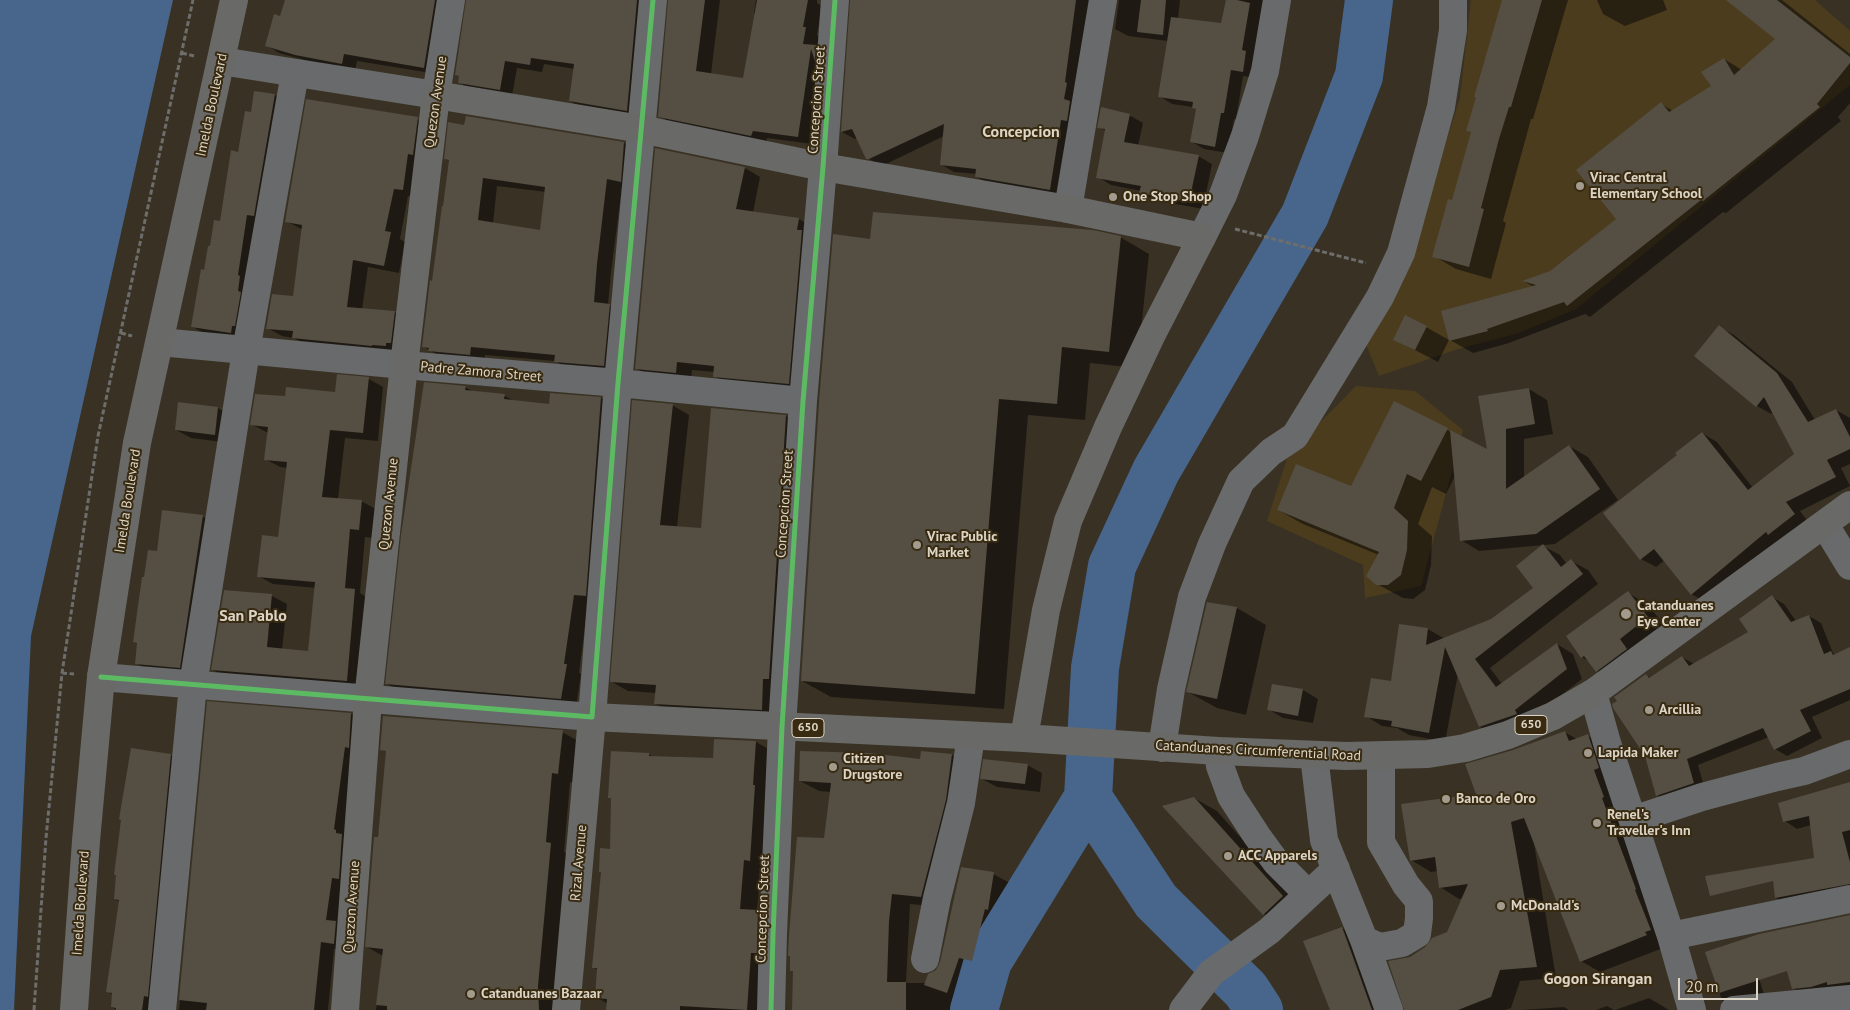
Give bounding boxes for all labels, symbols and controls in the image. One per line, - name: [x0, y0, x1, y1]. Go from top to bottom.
- street label: Concepcion Street: [805, 46, 829, 154]
- street label: Imelda Boulevard: [193, 52, 231, 158]
- street label: Quezon Avenue: [421, 55, 451, 149]
- district label: Concepcion: [982, 122, 1060, 142]
- place label: Virac Central Elementary School: [1590, 170, 1702, 202]
- marker: Virac Central Elementary School: [1574, 180, 1586, 192]
- place label: One Stop Shop: [1123, 189, 1212, 205]
- marker: One Stop Shop: [1107, 191, 1119, 203]
- street label: Padre Zamora Street: [420, 358, 542, 386]
- street label: Imelda Boulevard: [111, 448, 145, 554]
- street label: Concepcion Street: [773, 450, 797, 558]
- street label: Quezon Avenue: [376, 457, 402, 551]
- place label: Virac Public Market: [927, 529, 997, 562]
- marker: Virac Public Market: [911, 539, 923, 551]
- place label: Catanduanes Eye Center: [1637, 598, 1714, 630]
- district label: San Pablo: [219, 606, 287, 626]
- marker: Catanduanes Eye Center: [1619, 607, 1633, 621]
- place label: Arcillia: [1659, 702, 1701, 718]
- marker: Arcillia: [1643, 704, 1655, 716]
- road number: 650: [1515, 716, 1547, 734]
- road number: 650: [792, 718, 824, 738]
- street label: Catanduanes Circumferential Road: [1155, 737, 1361, 765]
- place label: Lapida Maker: [1598, 745, 1678, 761]
- marker: Lapida Maker: [1582, 747, 1594, 759]
- place label: Citizen Drugstore: [843, 751, 902, 784]
- marker: Citizen Drugstore: [827, 761, 839, 773]
- place label: Banco de Oro: [1456, 791, 1536, 807]
- marker: Banco de Oro: [1440, 793, 1452, 805]
- place label: Renel's Traveller's Inn: [1607, 807, 1691, 840]
- marker: Renel's Traveller's Inn: [1591, 817, 1603, 829]
- street label: Rizal Avenue: [567, 824, 591, 902]
- place label: ACC Apparels: [1238, 848, 1317, 864]
- street label: Imelda Boulevard: [69, 850, 93, 956]
- marker: ACC Apparels: [1222, 850, 1234, 862]
- street label: Concepcion Street: [753, 855, 773, 963]
- street label: Quezon Avenue: [340, 860, 364, 954]
- place label: McDonald's: [1511, 898, 1580, 914]
- marker: McDonald's: [1495, 900, 1507, 912]
- scale bar: [1680, 968, 1760, 1000]
- district label: Gogon Sirangan: [1544, 969, 1652, 989]
- text: 20 m: [1686, 977, 1719, 996]
- place label: Catanduanes Bazaar: [481, 986, 602, 1002]
- marker: Catanduanes Bazaar: [465, 988, 477, 1000]

